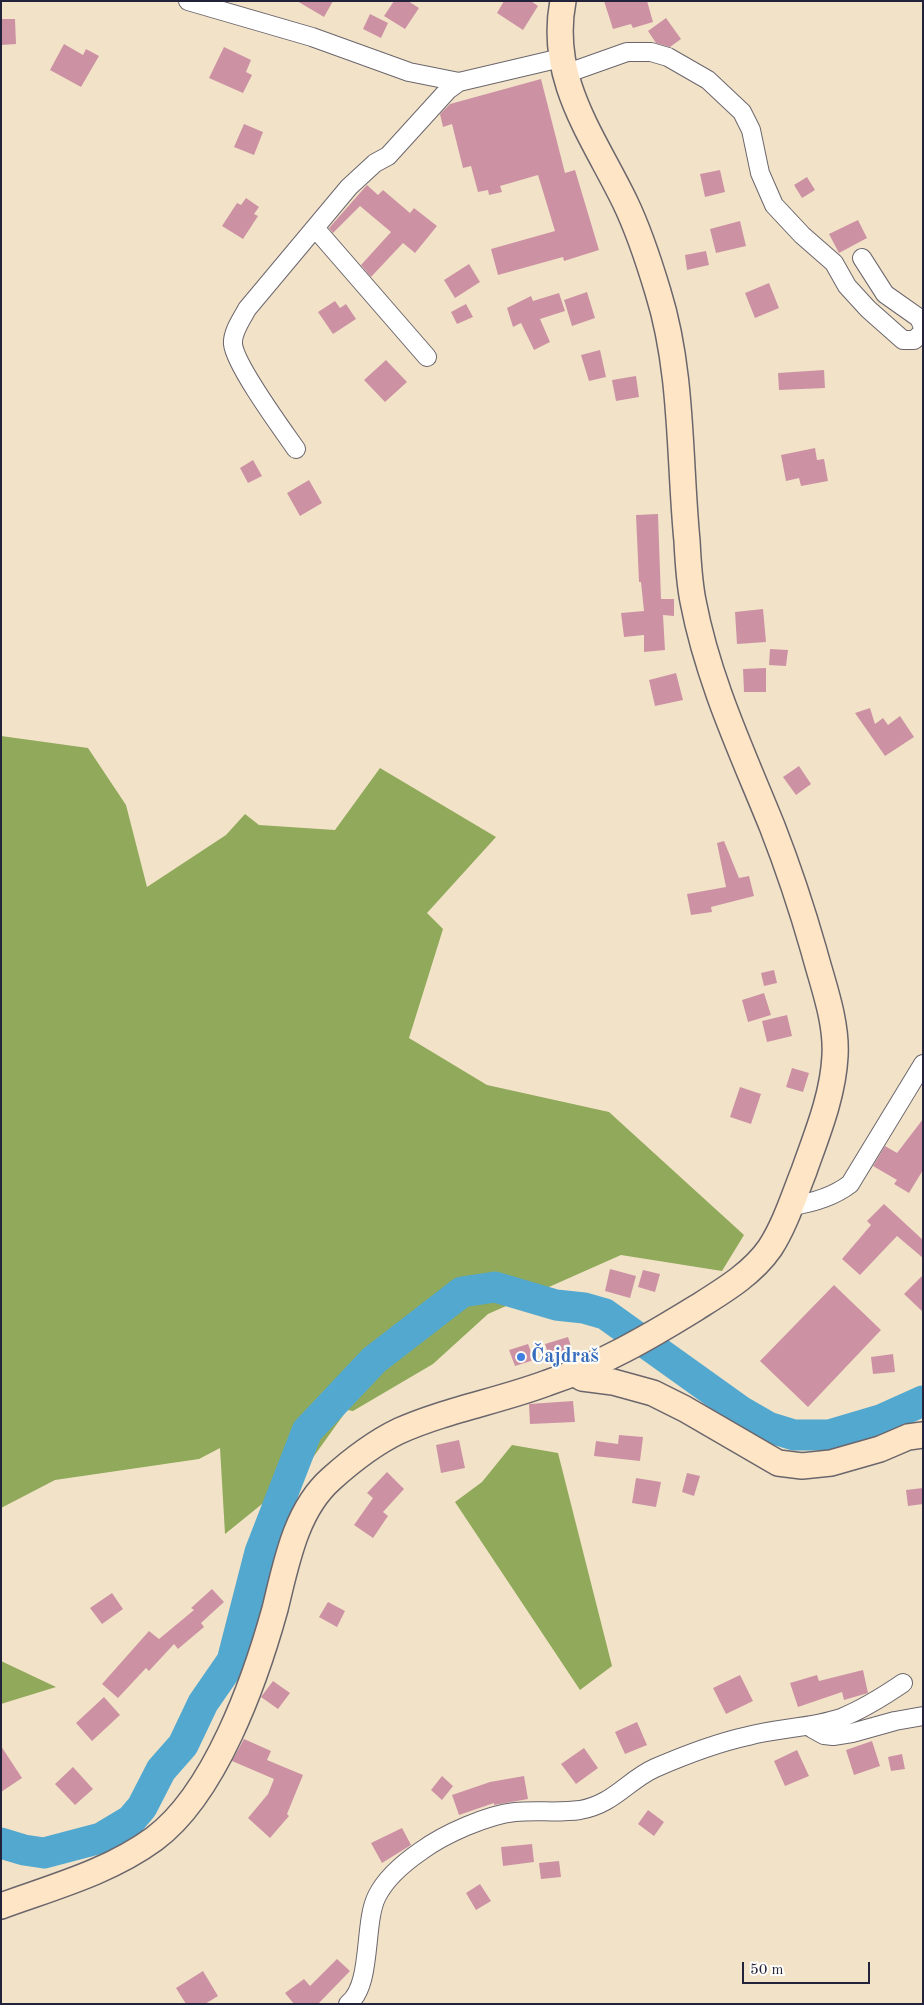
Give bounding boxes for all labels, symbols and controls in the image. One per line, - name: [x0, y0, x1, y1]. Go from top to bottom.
- place label: Čajdraš: [531, 1345, 599, 1369]
- marker: Čajdraš: [515, 1351, 527, 1363]
- scale bar: [744, 1952, 872, 1984]
- text: 50 m: [750, 1963, 784, 1978]

